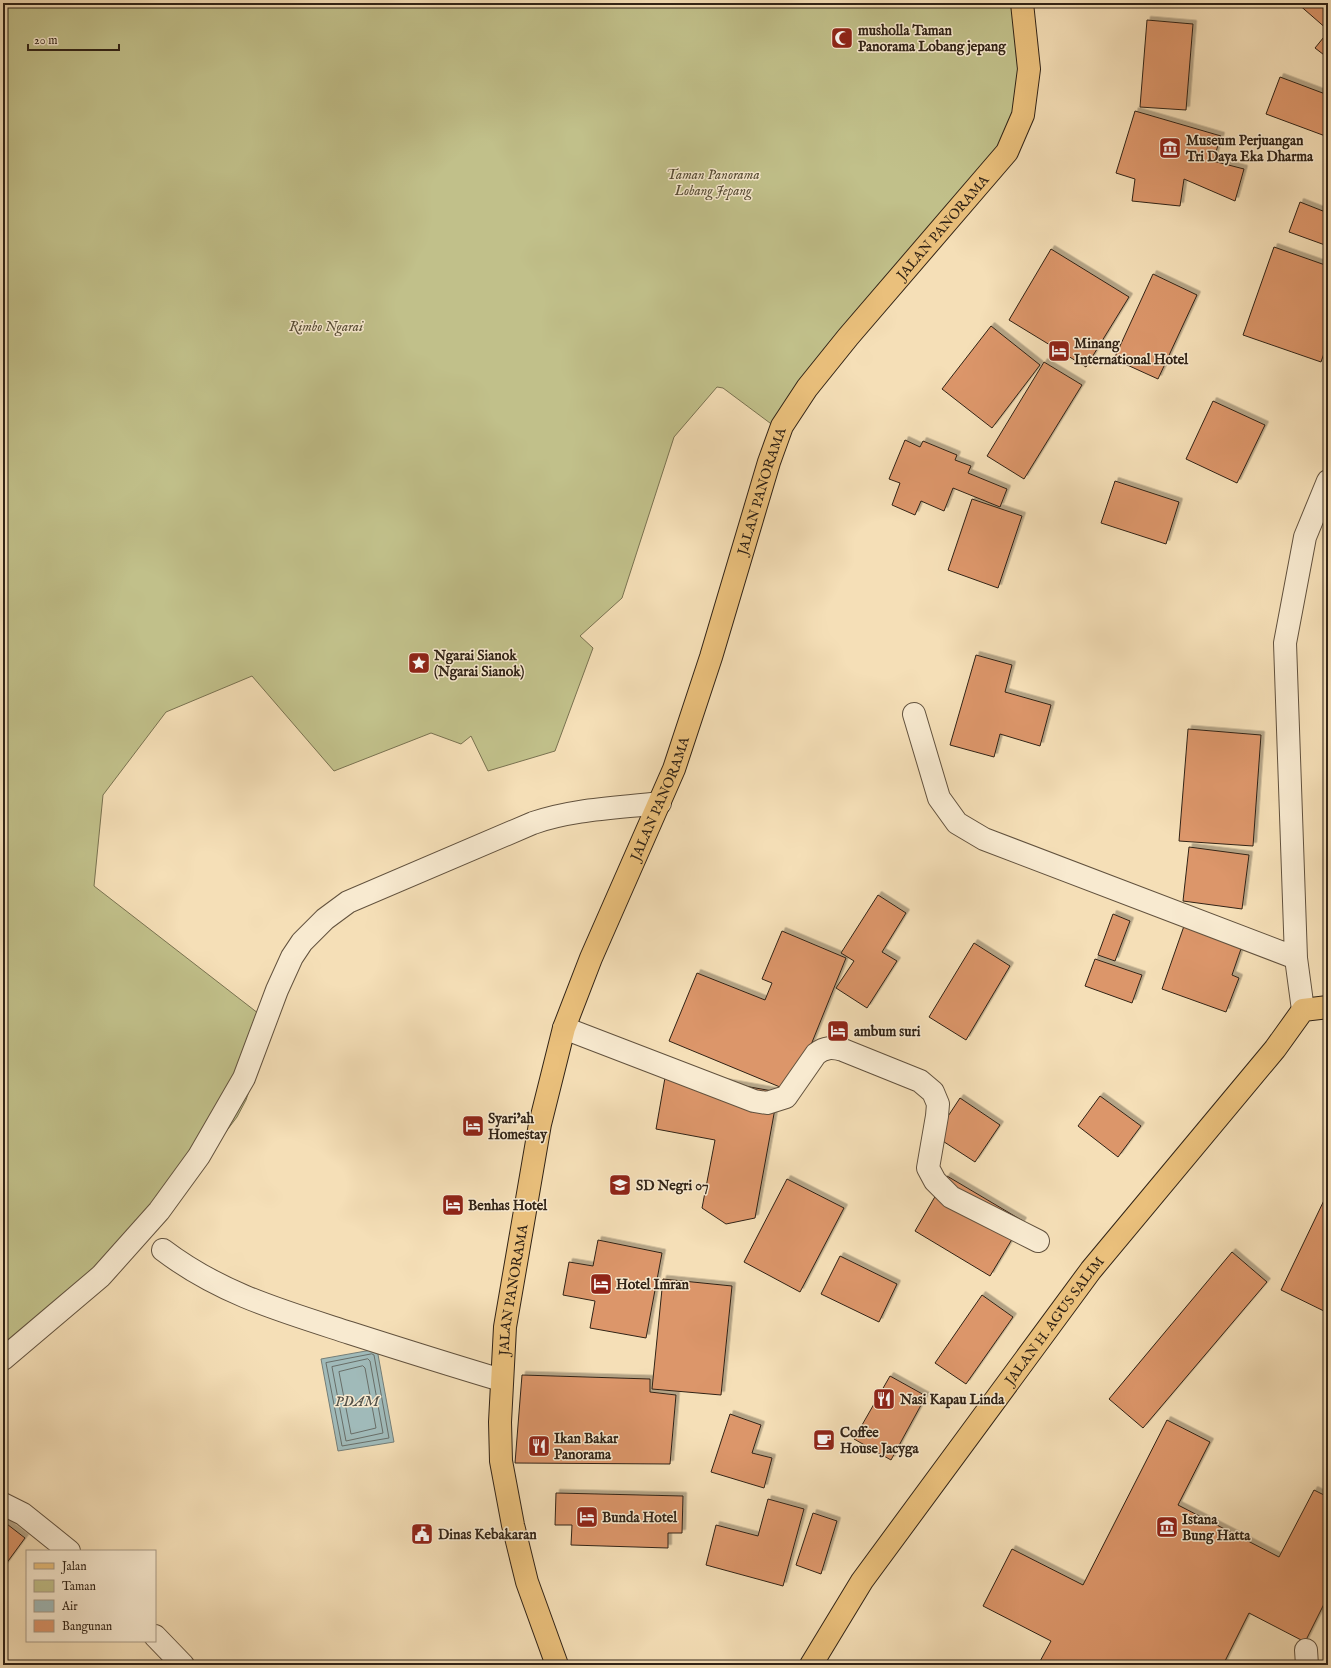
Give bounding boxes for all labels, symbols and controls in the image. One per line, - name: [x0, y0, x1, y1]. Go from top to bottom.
- place label: musholla Taman Panorama Lobang jepang: [858, 22, 1007, 56]
- mosque icon: musholla Taman Panorama Lobang jepang: [829, 25, 855, 51]
- scale bar: [28, 26, 119, 52]
- text: 20 m: [34, 33, 57, 48]
- place label: Museum Perjuangan Tri Daya Eka Dharma: [1185, 132, 1314, 166]
- museum icon: Museum Perjuangan Tri Daya Eka Dharma: [1157, 135, 1183, 161]
- park label: Taman Panorama Lobang Jepang: [666, 166, 760, 201]
- street label: JALAN PANORAMA: [892, 171, 994, 286]
- park label: Rimbo Ngarai: [289, 318, 364, 337]
- place label: Minang International Hotel: [1074, 335, 1189, 369]
- hotel icon: Minang International Hotel: [1046, 338, 1072, 364]
- street label: JALAN PANORAMA: [733, 425, 791, 559]
- place label: Ngarai Sianok (Ngarai Sianok): [433, 647, 525, 681]
- place icon: Ngarai Sianok (Ngarai Sianok): [406, 650, 432, 676]
- street label: JALAN PANORAMA: [626, 734, 694, 865]
- hotel icon: ambum suri: [825, 1018, 851, 1044]
- place label: ambum suri: [854, 1023, 921, 1041]
- place label: Syari'ah Homestay: [488, 1110, 548, 1144]
- hotel icon: Syari'ah Homestay: [460, 1113, 486, 1139]
- school or university icon: SD Negri 07: [607, 1172, 633, 1198]
- place label: SD Negri 07: [636, 1177, 709, 1195]
- hotel icon: Benhas Hotel: [440, 1192, 466, 1218]
- place label: Benhas Hotel: [468, 1197, 548, 1215]
- street label: JALAN PANORAMA: [495, 1222, 533, 1358]
- street label: JALAN H. AGUS SALIM: [1000, 1253, 1109, 1391]
- hotel icon: Hotel Imran: [588, 1271, 614, 1297]
- place label: Hotel Imran: [616, 1276, 689, 1294]
- restaurant icon: Nasi Kapau Linda: [871, 1386, 897, 1412]
- place label: Nasi Kapau Linda: [899, 1391, 1005, 1409]
- water label: PDAM: [335, 1392, 380, 1411]
- place label: Coffee House Jacyga: [840, 1424, 920, 1458]
- cafe icon: Coffee House Jacyga: [811, 1427, 837, 1453]
- place label: Ikan Bakar Panorama: [554, 1430, 619, 1464]
- restaurant icon: Ikan Bakar Panorama: [526, 1433, 552, 1459]
- hotel icon: Bunda Hotel: [574, 1504, 600, 1530]
- place label: Bunda Hotel: [602, 1509, 678, 1527]
- place label: Istana Bung Hatta: [1182, 1511, 1251, 1545]
- museum icon: Istana Bung Hatta: [1154, 1514, 1180, 1540]
- public building icon: Dinas Kebakaran: [409, 1521, 435, 1547]
- place label: Dinas Kebakaran: [438, 1526, 537, 1544]
- legend: [26, 1550, 156, 1642]
- text: Jalan: [60, 1559, 87, 1575]
- text: Taman: [62, 1579, 96, 1594]
- text: Air: [61, 1599, 78, 1614]
- text: Bangunan: [62, 1619, 113, 1634]

